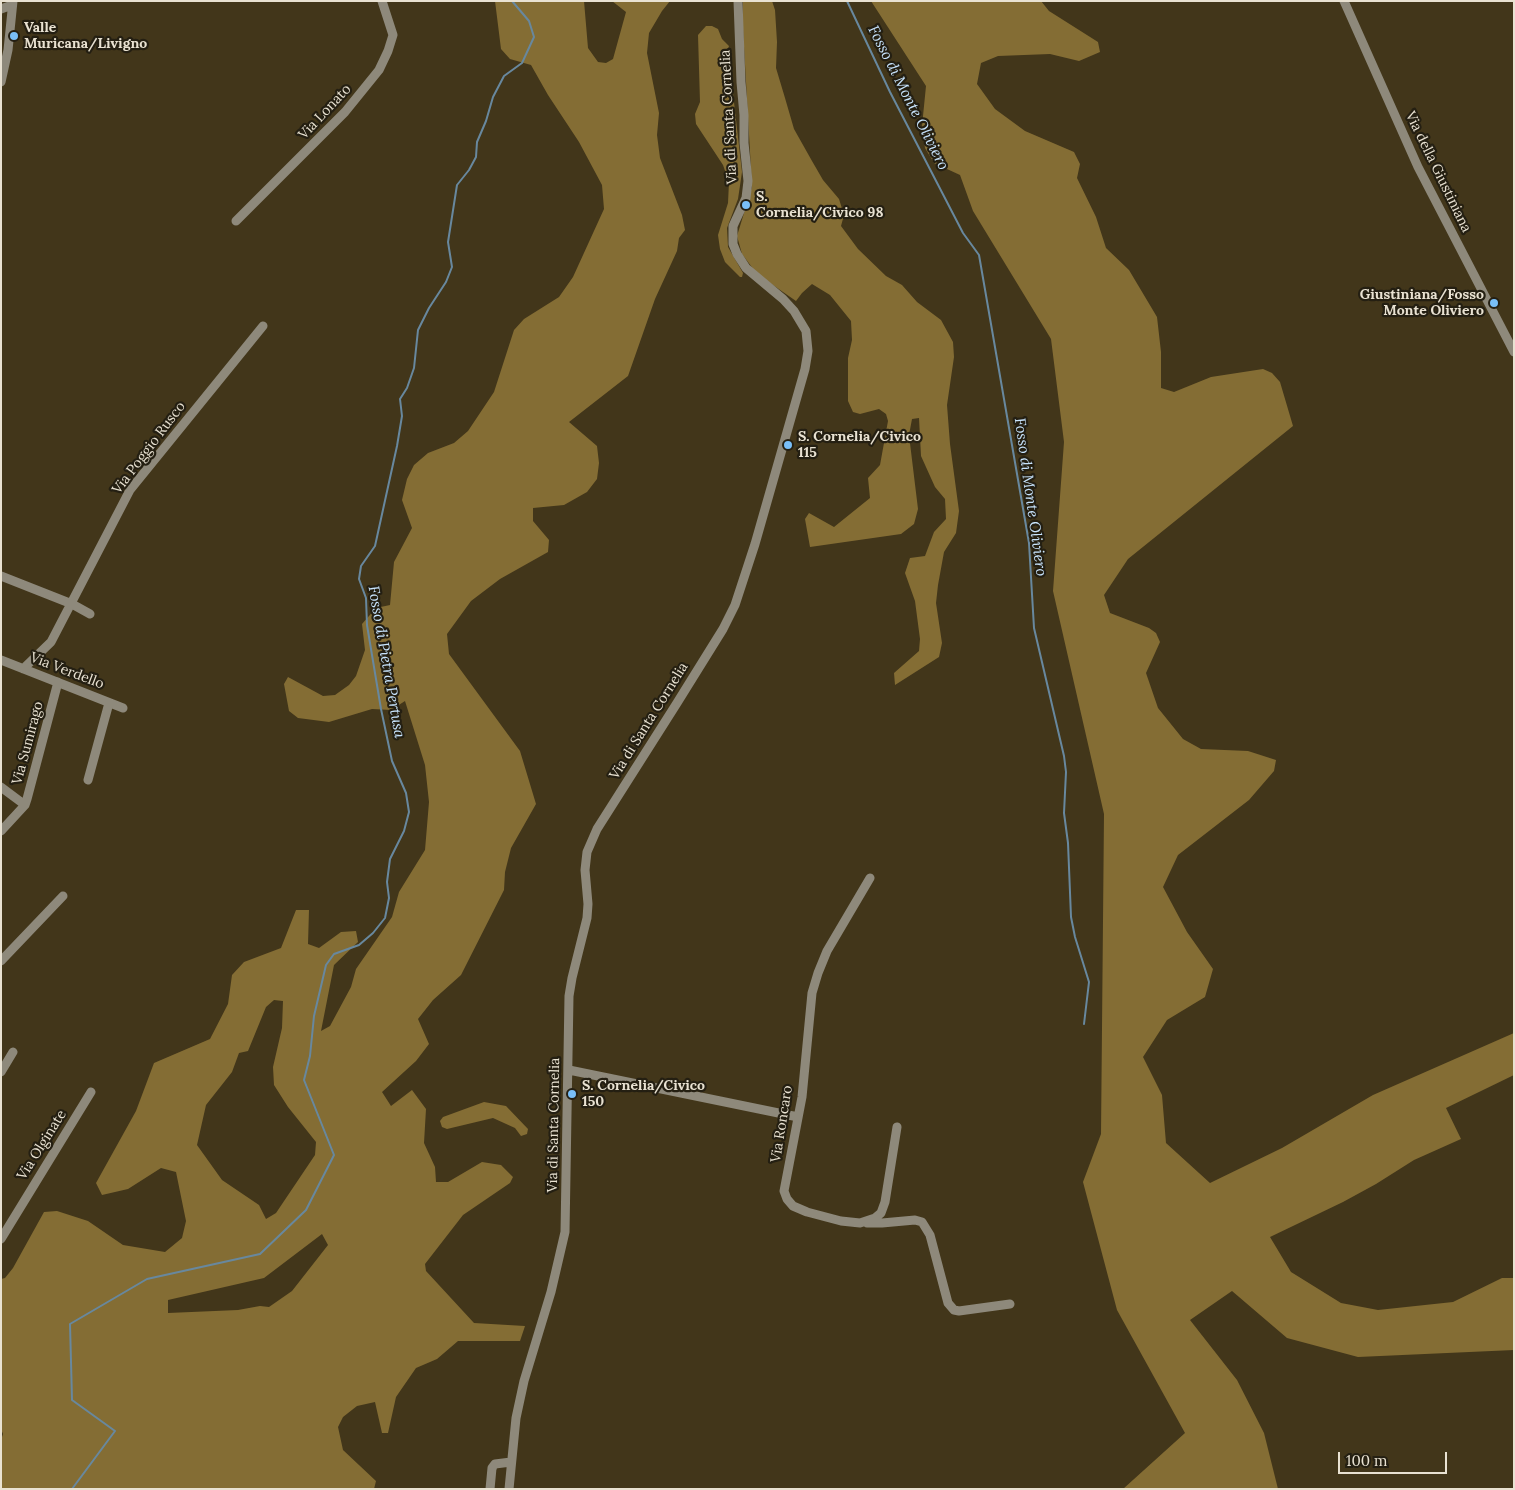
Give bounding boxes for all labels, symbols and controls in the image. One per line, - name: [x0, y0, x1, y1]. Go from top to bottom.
- place label: Valle Muricana/Livigno: [24, 20, 147, 52]
- water label: Fosso di Monte Oliviero: [864, 23, 952, 173]
- marker: Valle Muricana/Livigno: [8, 30, 20, 42]
- street label: Via di Santa Cornelia: [717, 49, 741, 185]
- street label: Via Lonato: [295, 81, 355, 143]
- street label: Via della Giustiniana: [1401, 109, 1475, 235]
- place label: S. Cornelia/Civico 98: [756, 189, 883, 222]
- marker: S. Cornelia/Civico 98: [740, 199, 752, 211]
- place label: Giustiniana/Fosso Monte Oliviero: [1360, 287, 1484, 320]
- marker: Giustiniana/Fosso Monte Oliviero: [1488, 297, 1500, 309]
- street label: Via Poggio Rusco: [109, 399, 189, 497]
- water label: Fosso di Monte Oliviero: [1010, 417, 1050, 577]
- place label: S. Cornelia/Civico 115: [798, 429, 921, 462]
- marker: S. Cornelia/Civico 115: [782, 439, 794, 451]
- water label: Fosso di Pietra Pertusa: [364, 585, 408, 739]
- street label: Via Verdello: [28, 649, 106, 693]
- street label: Via di Santa Cornelia: [606, 659, 692, 783]
- street label: Via Sumirago: [9, 700, 47, 786]
- street label: Via di Santa Cornelia: [544, 1058, 564, 1192]
- place label: S. Cornelia/Civico 150: [582, 1078, 705, 1110]
- street label: Via Roncaro: [768, 1084, 796, 1164]
- marker: S. Cornelia/Civico 150: [566, 1088, 578, 1100]
- street label: Via Olginate: [14, 1107, 70, 1183]
- scale bar: [1340, 1442, 1449, 1474]
- text: 100 m: [1346, 1451, 1387, 1470]

